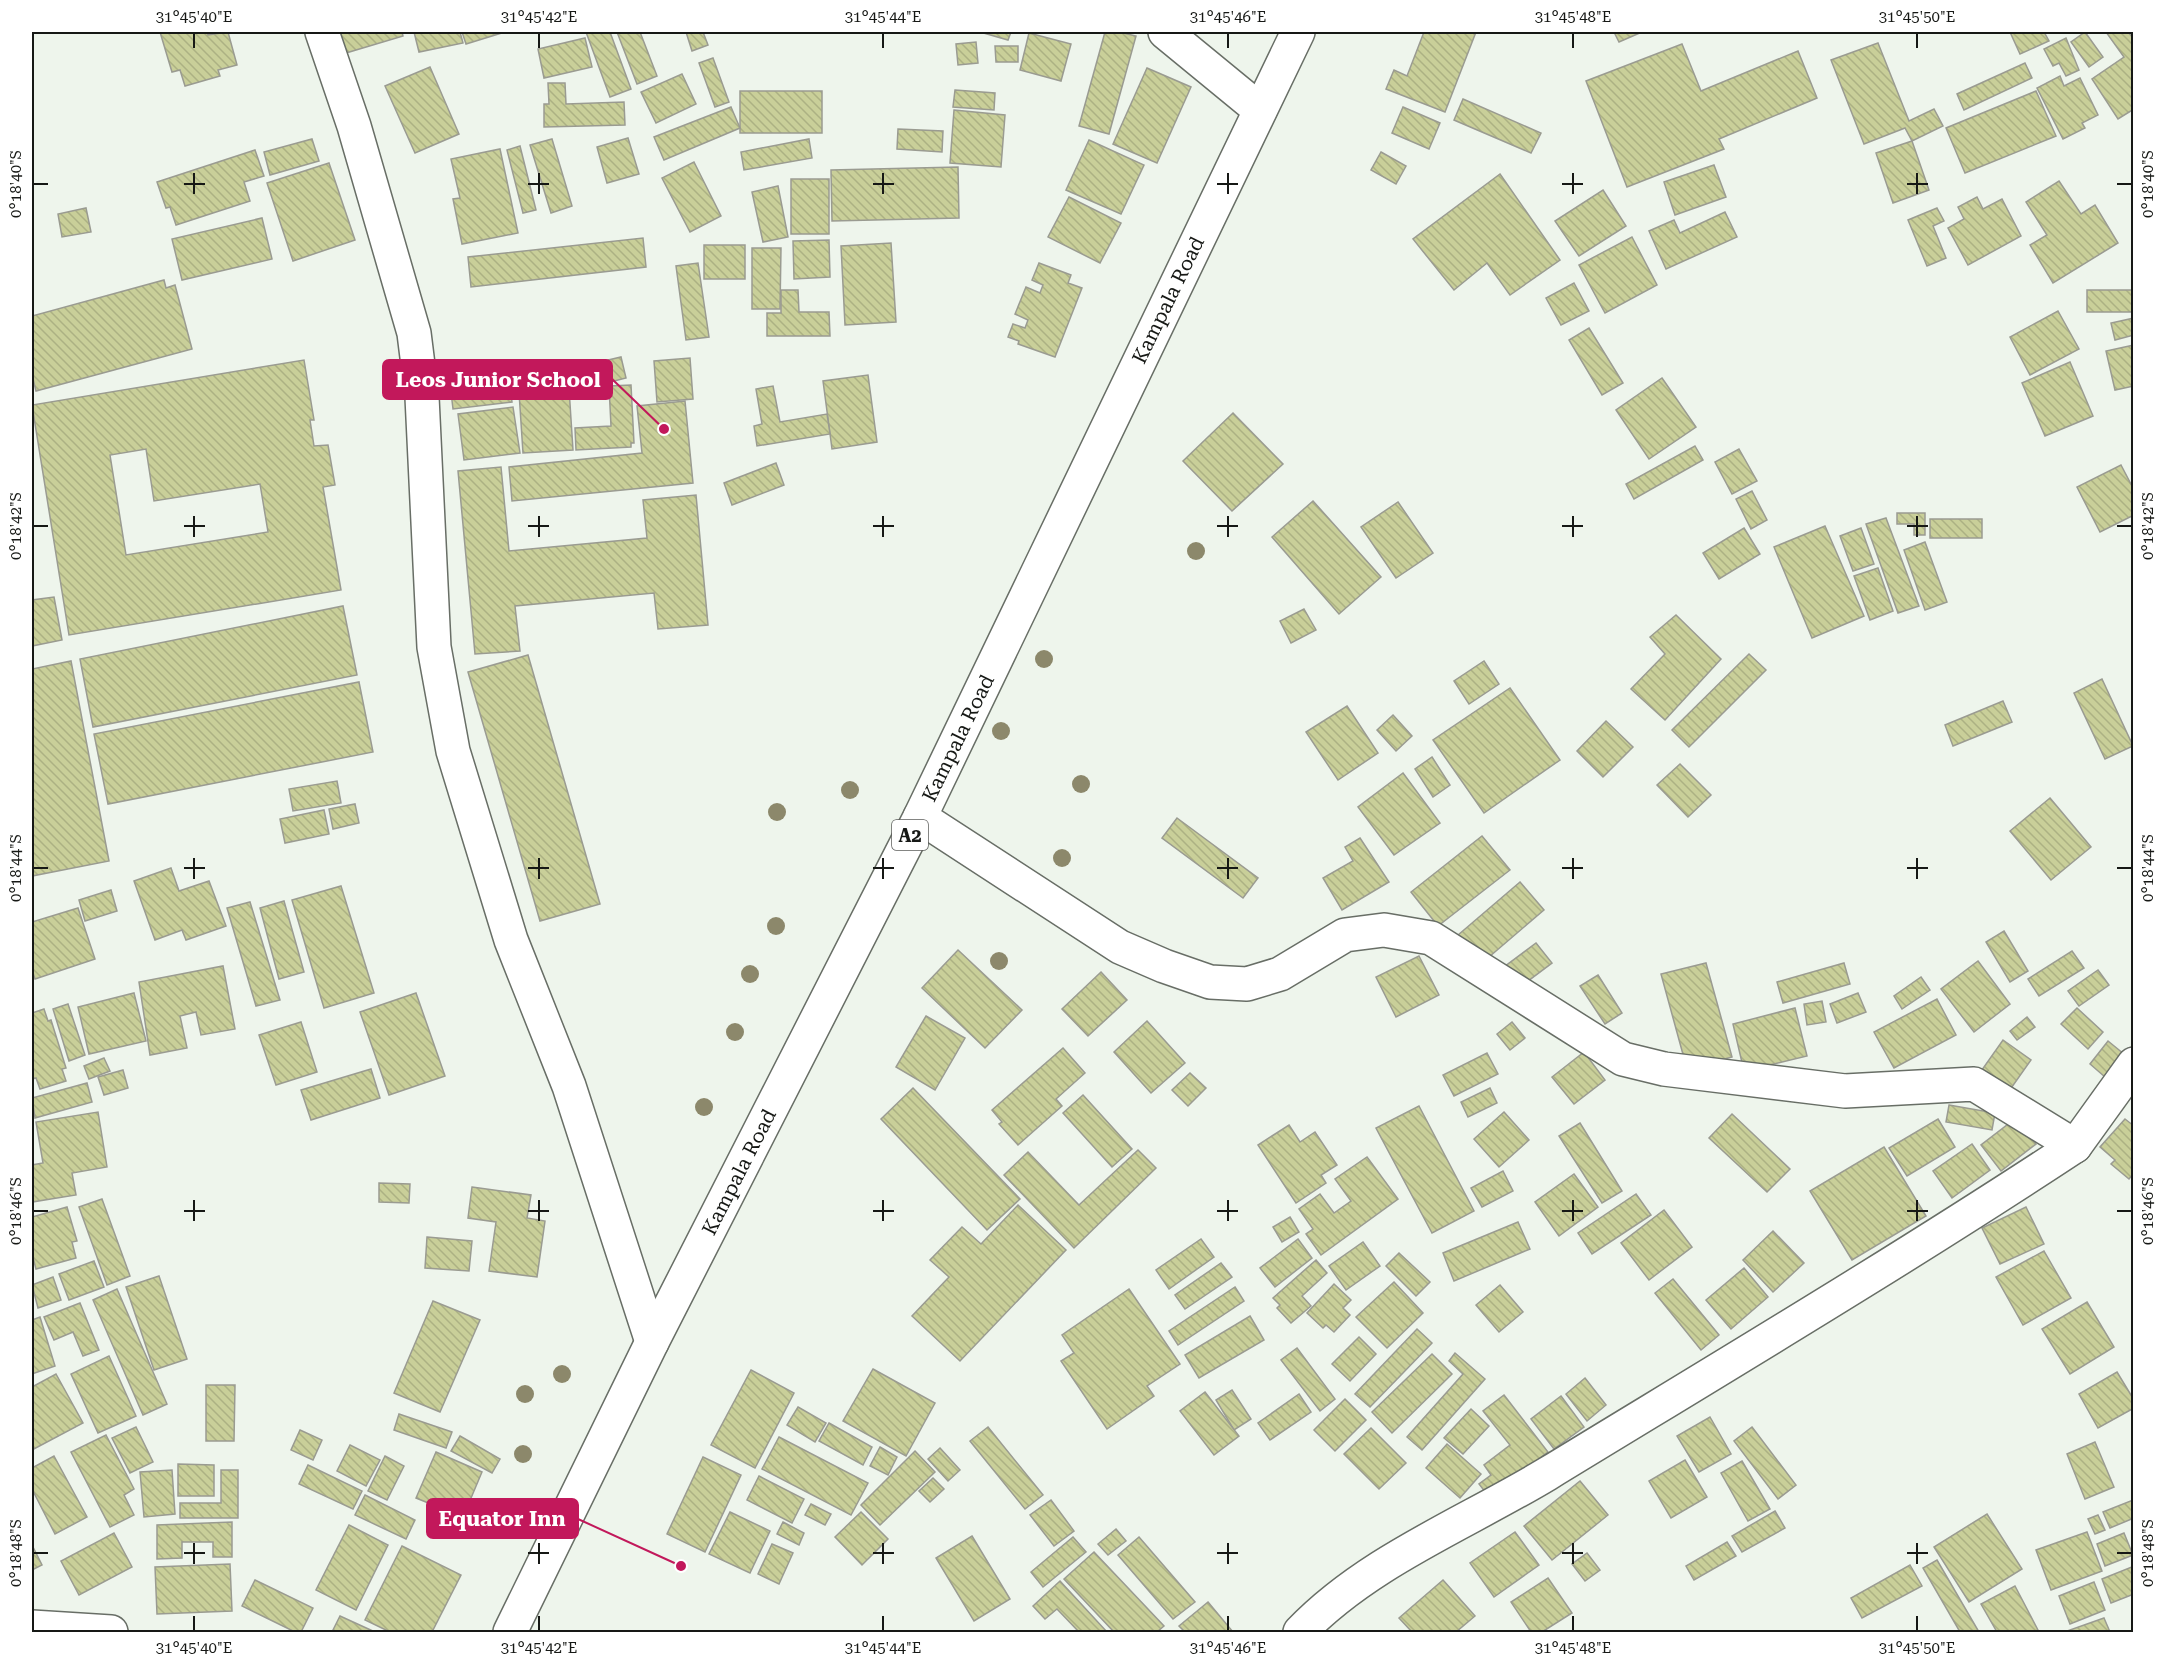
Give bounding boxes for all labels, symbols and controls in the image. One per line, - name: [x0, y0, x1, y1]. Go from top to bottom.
- text: 31°45'40"E: [156, 8, 232, 26]
- text: 31°45'42"E: [501, 8, 577, 26]
- text: 31°45'44"E: [845, 8, 921, 26]
- text: 31°45'46"E: [1190, 8, 1266, 26]
- text: 31°45'48"E: [1535, 8, 1611, 26]
- text: 31°45'50"E: [1879, 8, 1955, 26]
- text: 0°18'40"S: [7, 150, 25, 218]
- text: 0°18'40"S: [2139, 150, 2157, 218]
- street label: Kampala Road: [1127, 232, 1209, 367]
- callout: Leos Junior School: [383, 360, 612, 399]
- text: Leos Junior School: [395, 368, 601, 392]
- text: 0°18'42"S: [7, 492, 25, 560]
- text: 0°18'42"S: [2139, 492, 2157, 560]
- street label: Kampala Road: [917, 670, 999, 805]
- road number: A2: [892, 820, 928, 850]
- text: 0°18'44"S: [7, 834, 25, 902]
- text: 0°18'44"S: [2139, 834, 2157, 902]
- street label: Kampala Road: [697, 1105, 781, 1239]
- text: 0°18'46"S: [7, 1177, 25, 1245]
- text: 0°18'46"S: [2139, 1177, 2157, 1245]
- callout: Equator Inn: [427, 1499, 578, 1538]
- text: Equator Inn: [439, 1507, 565, 1531]
- text: 0°18'48"S: [7, 1519, 25, 1587]
- text: 0°18'48"S: [2139, 1519, 2157, 1587]
- text: 31°45'40"E: [156, 1639, 232, 1657]
- text: 31°45'42"E: [501, 1639, 577, 1657]
- text: 31°45'44"E: [845, 1639, 921, 1657]
- text: 31°45'46"E: [1190, 1639, 1266, 1657]
- text: 31°45'48"E: [1535, 1639, 1611, 1657]
- text: 31°45'50"E: [1879, 1639, 1955, 1657]

